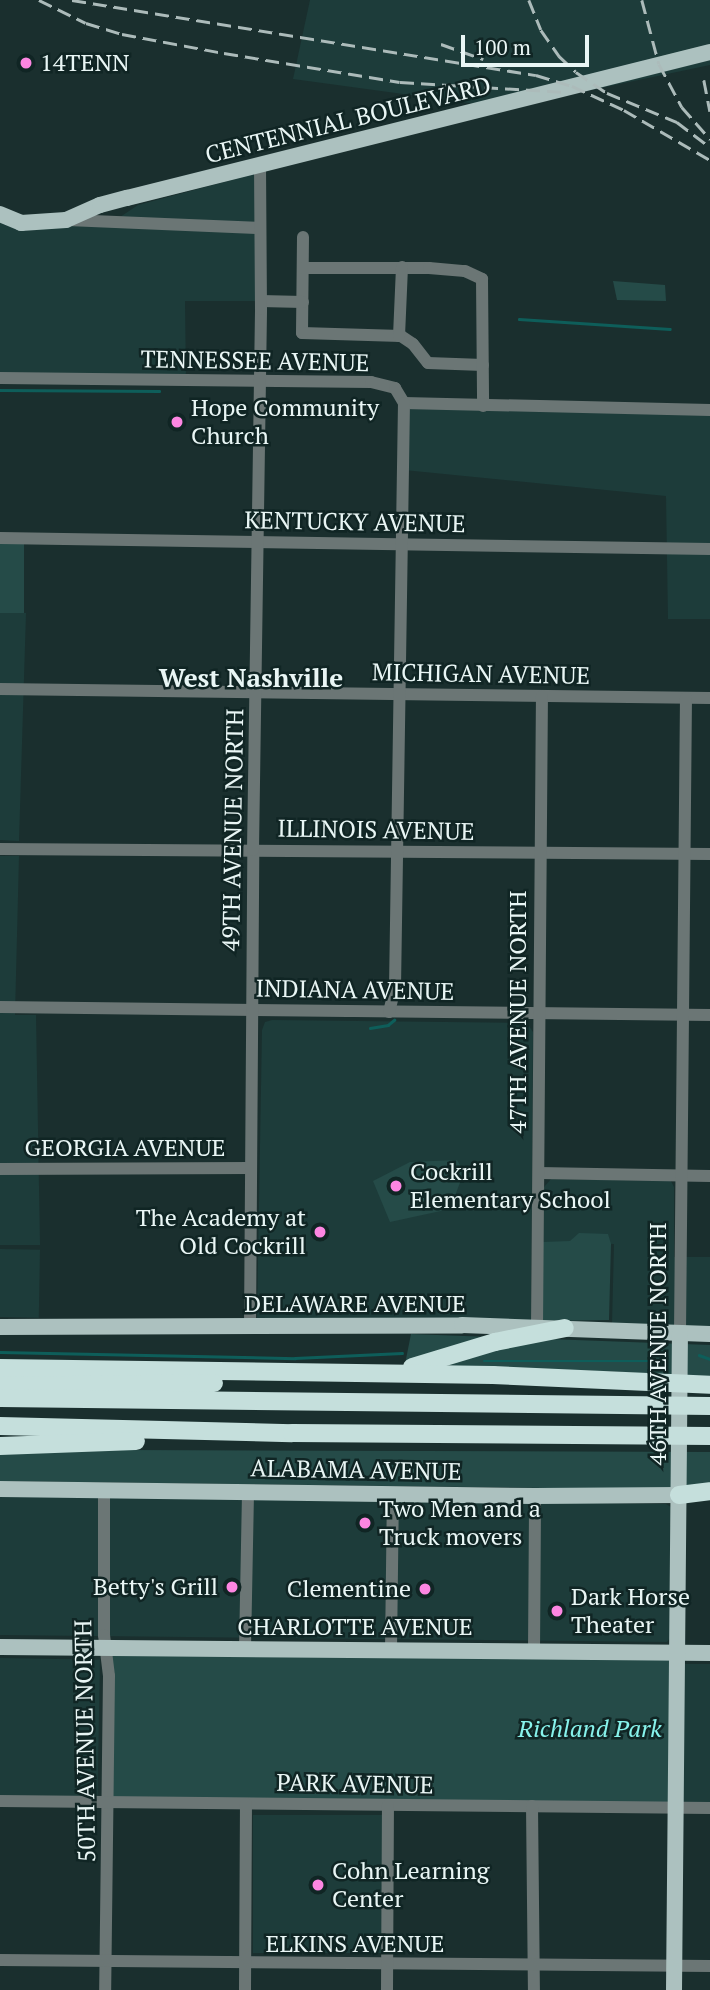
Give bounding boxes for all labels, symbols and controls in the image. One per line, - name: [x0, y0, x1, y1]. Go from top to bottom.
- scale bar: [465, 21, 593, 65]
- text: 100 m: [474, 33, 531, 61]
- place label: 14TENN: [40, 49, 130, 77]
- marker: 14TENN: [18, 55, 34, 71]
- street label: CENTENNIAL BOULEVARD: [202, 71, 494, 169]
- street label: TENNESSEE AVENUE: [140, 345, 370, 377]
- place label: Hope Community Church: [191, 394, 379, 450]
- marker: Hope Community Church: [169, 414, 185, 430]
- street label: KENTUCKY AVENUE: [244, 506, 466, 538]
- street label: MICHIGAN AVENUE: [371, 658, 591, 690]
- district label: West Nashville: [159, 662, 343, 694]
- street label: 49TH AVENUE NORTH: [216, 708, 250, 952]
- street label: ILLINOIS AVENUE: [277, 814, 475, 846]
- street label: 47TH AVENUE NORTH: [504, 890, 532, 1134]
- street label: INDIANA AVENUE: [255, 974, 455, 1006]
- street label: GEORGIA AVENUE: [24, 1134, 226, 1162]
- place label: Cockrill Elementary School: [410, 1158, 611, 1214]
- marker: Cockrill Elementary School: [388, 1178, 404, 1194]
- place label: The Academy at Old Cockrill: [135, 1204, 306, 1260]
- street label: 46TH AVENUE NORTH: [644, 1222, 672, 1466]
- marker: The Academy at Old Cockrill: [312, 1224, 328, 1240]
- street label: DELAWARE AVENUE: [244, 1290, 466, 1318]
- street label: ALABAMA AVENUE: [250, 1454, 462, 1486]
- place label: Two Men and a Truck movers: [379, 1495, 541, 1551]
- marker: Two Men and a Truck movers: [357, 1515, 373, 1531]
- place label: Betty's Grill: [93, 1573, 218, 1601]
- place label: Clementine: [287, 1575, 411, 1603]
- marker: Betty's Grill: [224, 1579, 240, 1595]
- marker: Clementine: [417, 1581, 433, 1597]
- place label: Dark Horse Theater: [571, 1583, 690, 1639]
- marker: Dark Horse Theater: [549, 1603, 565, 1619]
- street label: CHARLOTTE AVENUE: [237, 1613, 473, 1641]
- street label: 50TH AVENUE NORTH: [68, 1619, 102, 1863]
- park label: Richland Park: [518, 1715, 662, 1743]
- street label: PARK AVENUE: [276, 1768, 434, 1800]
- place label: Cohn Learning Center: [332, 1857, 489, 1913]
- marker: Cohn Learning Center: [310, 1877, 326, 1893]
- street label: ELKINS AVENUE: [265, 1930, 445, 1958]

